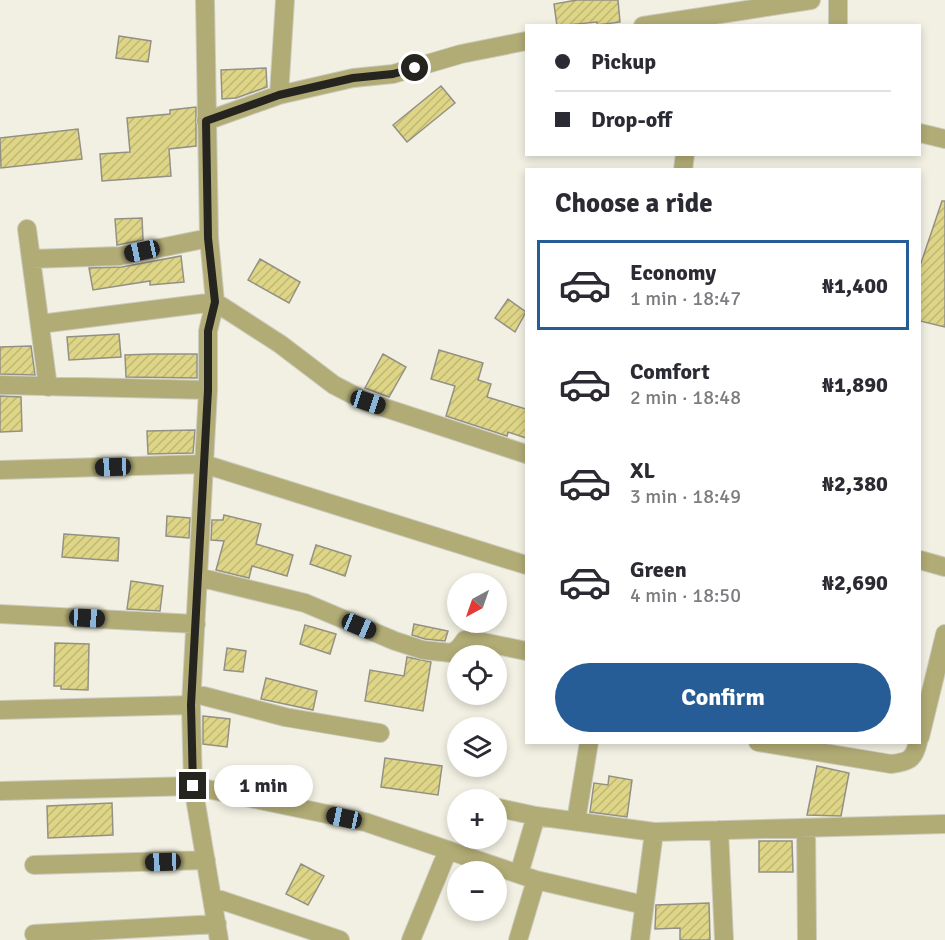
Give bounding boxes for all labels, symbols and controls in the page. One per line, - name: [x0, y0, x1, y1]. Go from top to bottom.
- text: Pickup: [591, 48, 656, 75]
- route start: [401, 54, 428, 81]
- text: Drop-off: [591, 106, 672, 133]
- text: Choose a ride: [555, 187, 713, 220]
- car: [123, 238, 161, 264]
- icon: car: [558, 258, 612, 312]
- text: Economy: [630, 259, 716, 286]
- text: ₦1,400: [822, 272, 888, 299]
- text: 1 min · 18:47: [630, 286, 741, 311]
- icon: car: [558, 357, 612, 411]
- text: Comfort: [630, 358, 710, 385]
- text: ₦1,890: [822, 371, 888, 398]
- text: 2 min · 18:48: [630, 385, 741, 410]
- car: [348, 388, 388, 416]
- icon: car: [558, 456, 612, 510]
- car: [95, 457, 131, 477]
- text: XL: [630, 457, 655, 484]
- text: ₦2,380: [822, 470, 888, 497]
- text: 3 min · 18:49: [630, 484, 741, 509]
- icon: car: [558, 555, 612, 609]
- text: Green: [630, 556, 687, 583]
- text: ₦2,690: [822, 569, 888, 596]
- north arrow: [447, 573, 507, 633]
- map controls: [447, 573, 507, 921]
- text: 4 min · 18:50: [630, 583, 741, 608]
- car: [69, 608, 105, 628]
- car: [339, 611, 379, 641]
- button: locate: [447, 645, 507, 705]
- button: Confirm: [555, 663, 891, 732]
- button: layers: [447, 717, 507, 777]
- callout: 1 min: [214, 765, 313, 807]
- route end: [179, 772, 206, 799]
- text: 1 min: [239, 773, 288, 798]
- button: +: [447, 789, 507, 849]
- car: [325, 805, 363, 831]
- car: [145, 852, 181, 872]
- button: −: [447, 861, 507, 921]

